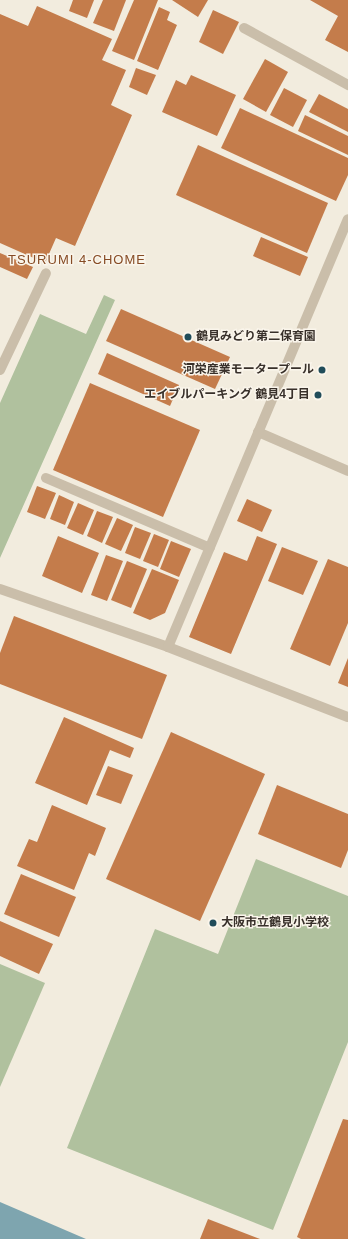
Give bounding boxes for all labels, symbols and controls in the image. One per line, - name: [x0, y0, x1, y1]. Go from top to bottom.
- district label: TSURUMI 4-CHOME: [8, 252, 146, 268]
- place label: 鶴見みどり第二保育園: [196, 330, 316, 344]
- marker: 鶴見みどり第二保育園: [183, 332, 193, 342]
- place label: 河栄産業モータープール: [182, 363, 314, 377]
- marker: 河栄産業モータープール: [317, 365, 327, 375]
- place label: エイブルパーキング 鶴見4丁目: [144, 388, 310, 402]
- marker: エイブルパーキング 鶴見4丁目: [313, 390, 323, 400]
- place label: 大阪市立鶴見小学校: [221, 916, 329, 930]
- marker: 大阪市立鶴見小学校: [208, 918, 218, 928]

